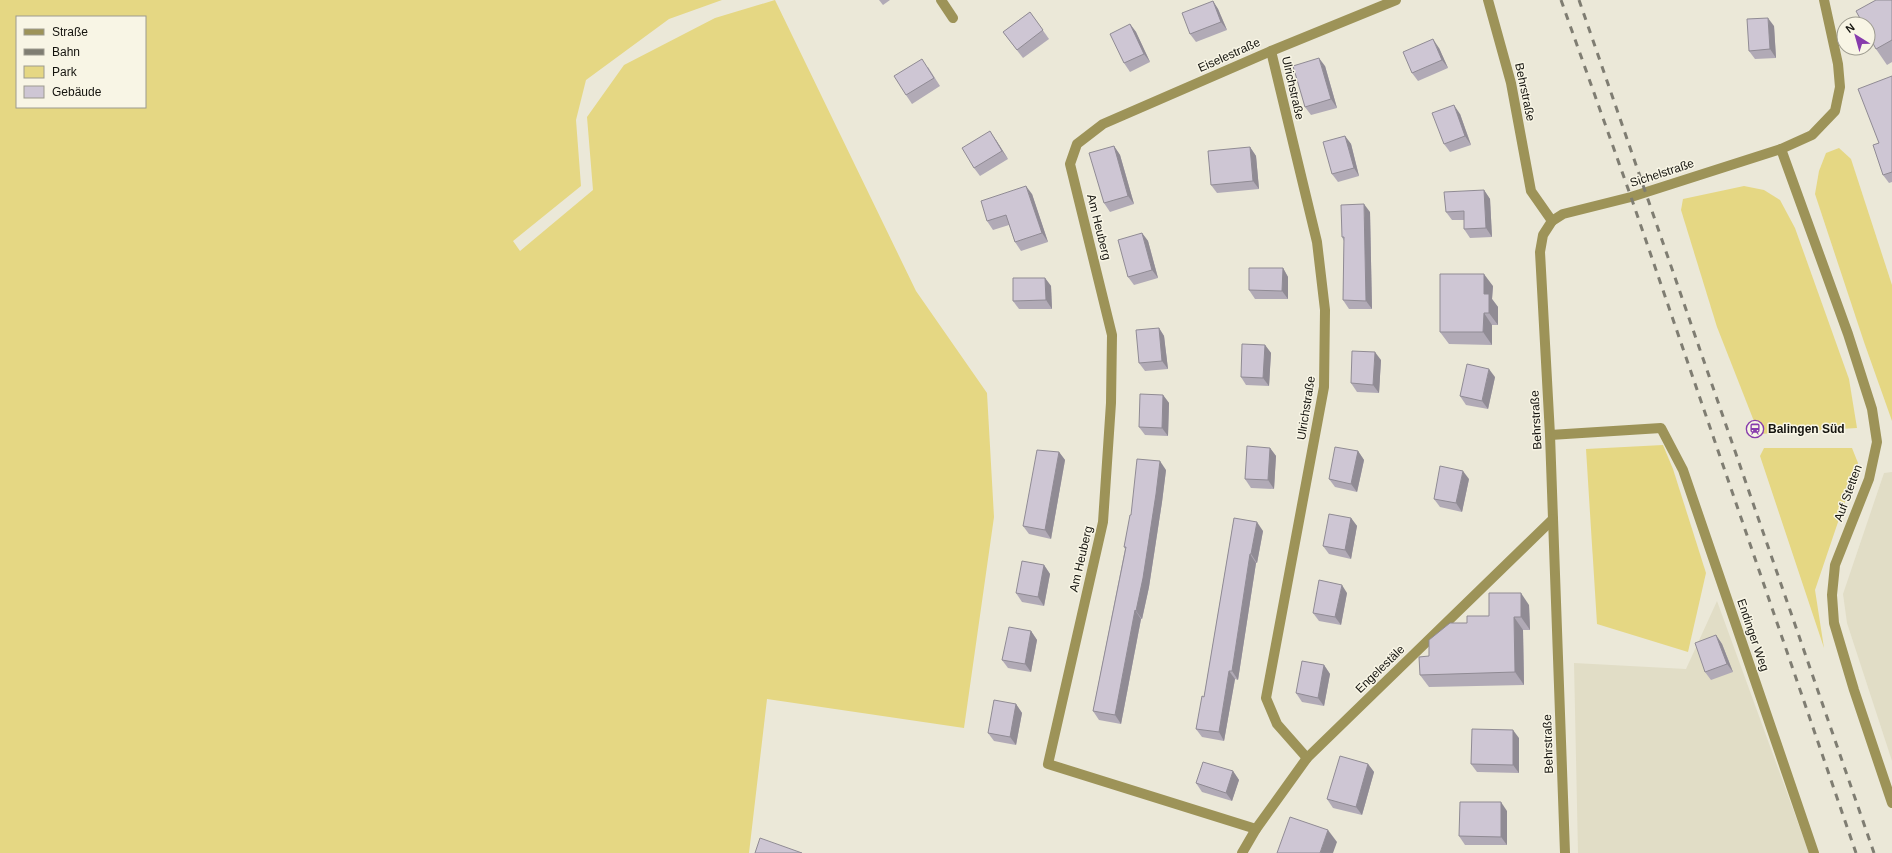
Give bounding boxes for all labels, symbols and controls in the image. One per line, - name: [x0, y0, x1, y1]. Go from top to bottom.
- legend: [16, 16, 146, 108]
- north arrow: [1836, 16, 1876, 56]
- text: N: [1843, 21, 1857, 35]
- text: Straße: [52, 25, 88, 39]
- street label: Eiselestraße: [1196, 35, 1263, 75]
- text: Bahn: [52, 45, 80, 59]
- street label: Ulrichstraße: [1279, 55, 1307, 121]
- street label: Behrstraße: [1512, 62, 1538, 123]
- text: Park: [52, 65, 78, 79]
- text: Gebäude: [52, 85, 102, 99]
- street label: Sichelstraße: [1628, 156, 1696, 190]
- street label: Am Heuberg: [1084, 193, 1114, 261]
- street label: Ulrichstraße: [1294, 375, 1318, 441]
- street label: Behrstraße: [1527, 390, 1545, 450]
- station icon: Balingen Süd: [1745, 419, 1765, 439]
- place label: Balingen Süd: [1768, 422, 1845, 436]
- street label: Auf Stetten: [1831, 463, 1865, 523]
- street label: Am Heuberg: [1067, 525, 1095, 593]
- street label: Endinger Weg: [1734, 597, 1772, 673]
- street label: Engelestäle: [1353, 642, 1408, 696]
- street label: Behrstraße: [1540, 714, 1556, 774]

